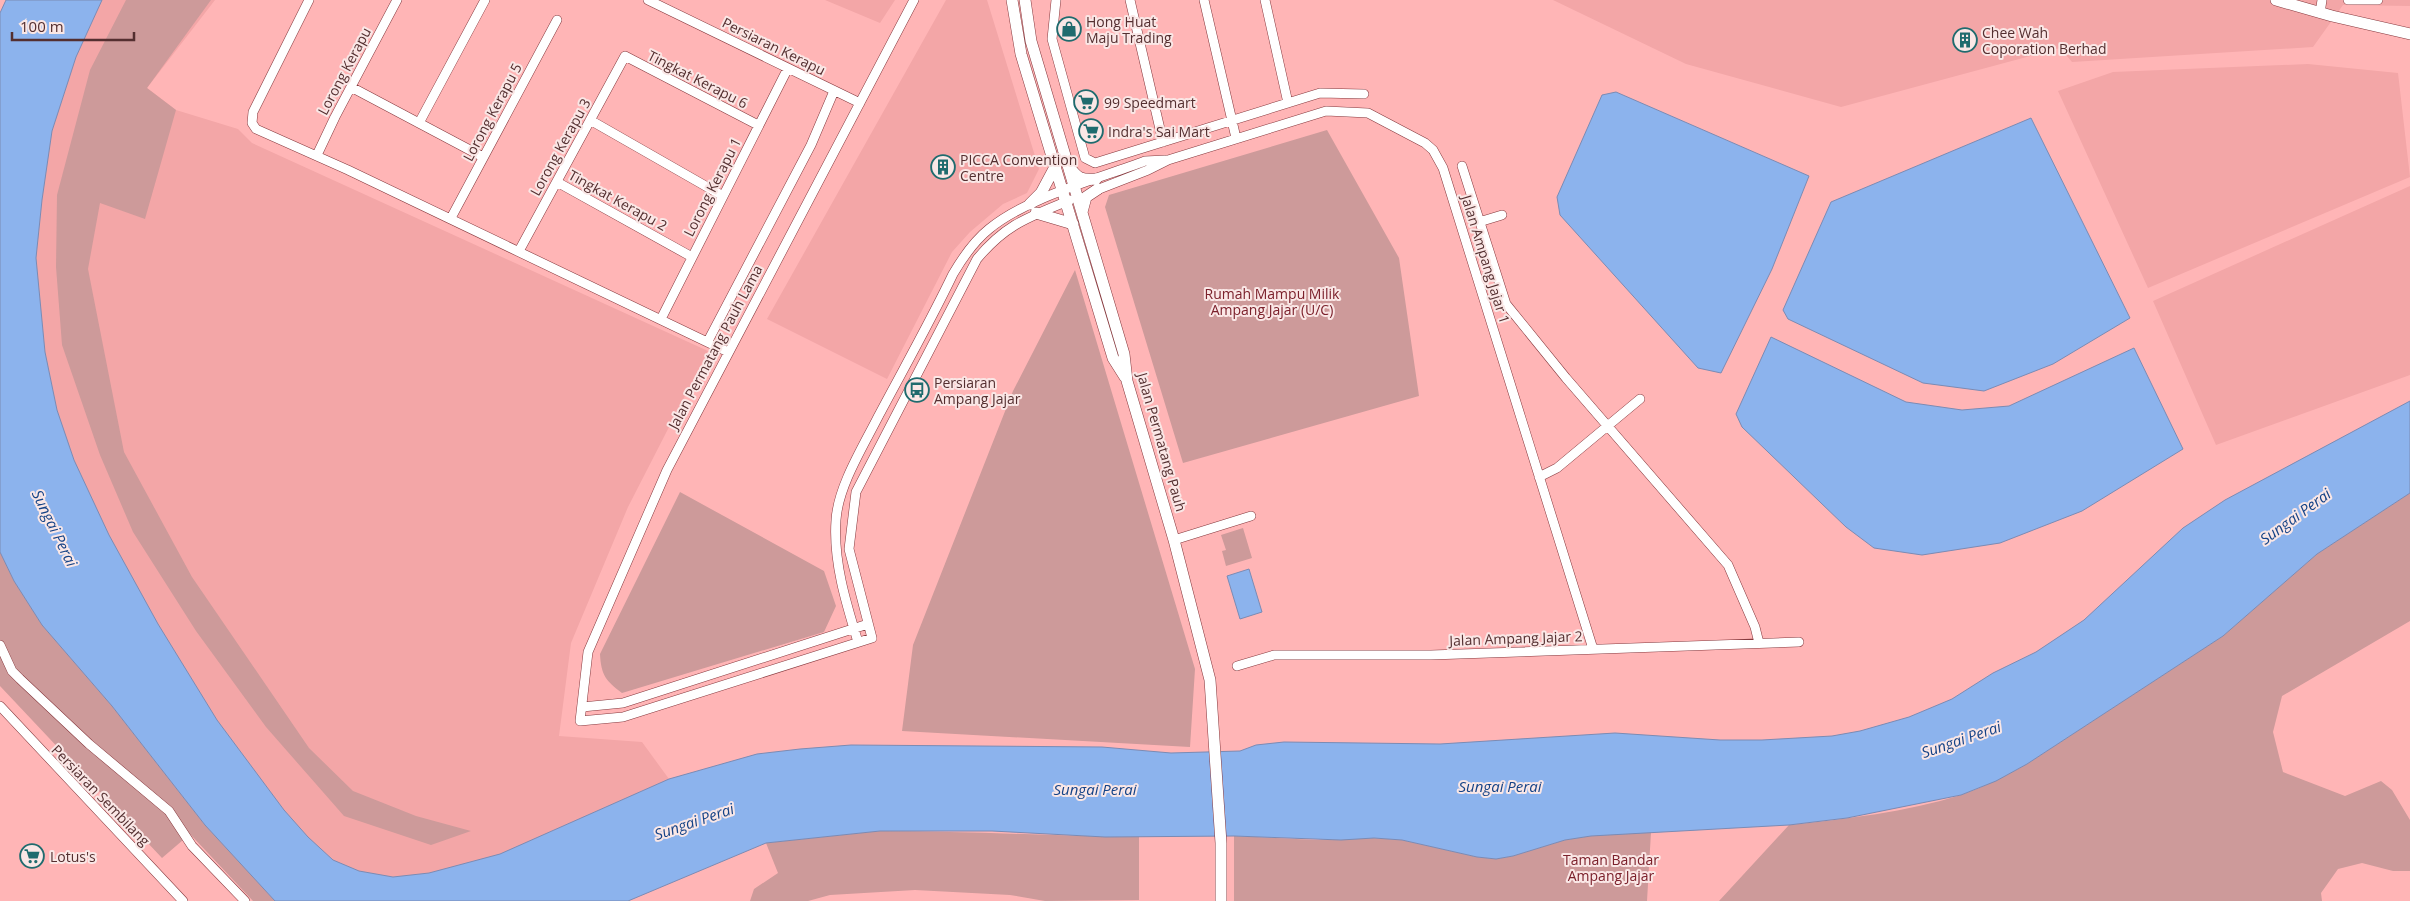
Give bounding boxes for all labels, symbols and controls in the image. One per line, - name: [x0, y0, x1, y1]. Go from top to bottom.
- scale bar: [12, 10, 135, 42]
- place label: Hong Huat Maju Trading: [1086, 12, 1172, 47]
- street label: Persiaran Kerapu: [719, 13, 829, 79]
- text: 100 m: [20, 16, 64, 36]
- shop icon: Hong Huat Maju Trading: [1056, 16, 1082, 42]
- place label: Chee Wah Coporation Berhad: [1982, 23, 2106, 58]
- street label: Lorong Kerapu: [313, 24, 375, 118]
- building icon: Chee Wah Coporation Berhad: [1952, 27, 1978, 53]
- street label: Tingkat Kerapu 6: [645, 46, 751, 112]
- street label: Lorong Kerapu 5: [458, 60, 526, 164]
- supermarket icon: 99 Speedmart: [1073, 89, 1099, 115]
- place label: 99 Speedmart: [1104, 93, 1196, 112]
- street label: Lorong Kerapu 3: [525, 95, 595, 199]
- supermarket icon: Indra's Sai Mart: [1078, 118, 1104, 144]
- place label: Indra's Sai Mart: [1108, 122, 1210, 141]
- street label: Lorong Kerapu 1: [679, 134, 745, 240]
- place label: PICCA Convention Centre: [960, 150, 1077, 185]
- building icon: PICCA Convention Centre: [930, 154, 956, 180]
- street label: Tingkat Kerapu 2: [565, 165, 671, 235]
- street label: Jalan Ampang Jajar 1: [1457, 191, 1515, 326]
- street label: Jalan Permatang Pauh Lama: [663, 262, 766, 434]
- park label: Rumah Mampu Milik Ampang Jajar (U/C): [1205, 284, 1340, 319]
- street label: Jalan Permatang Pauh: [1132, 368, 1191, 514]
- place label: Persiaran Ampang Jajar: [934, 373, 1021, 408]
- bus stop icon: Persiaran Ampang Jajar: [904, 377, 930, 403]
- water label: Sungai Perai: [2256, 483, 2335, 548]
- water label: Sungai Perai: [28, 486, 82, 570]
- street label: Jalan Ampang Jajar 2: [1447, 626, 1583, 650]
- water label: Sungai Perai: [1919, 716, 2004, 762]
- street label: Persiaran Sembilang: [48, 740, 155, 850]
- water label: Sungai Perai: [1459, 776, 1542, 796]
- water label: Sungai Perai: [1054, 779, 1137, 799]
- water label: Sungai Perai: [652, 798, 737, 844]
- supermarket icon: Lotus's: [19, 843, 45, 869]
- place label: Lotus's: [50, 847, 96, 866]
- park label: Taman Bandar Ampang Jajar: [1563, 850, 1659, 885]

